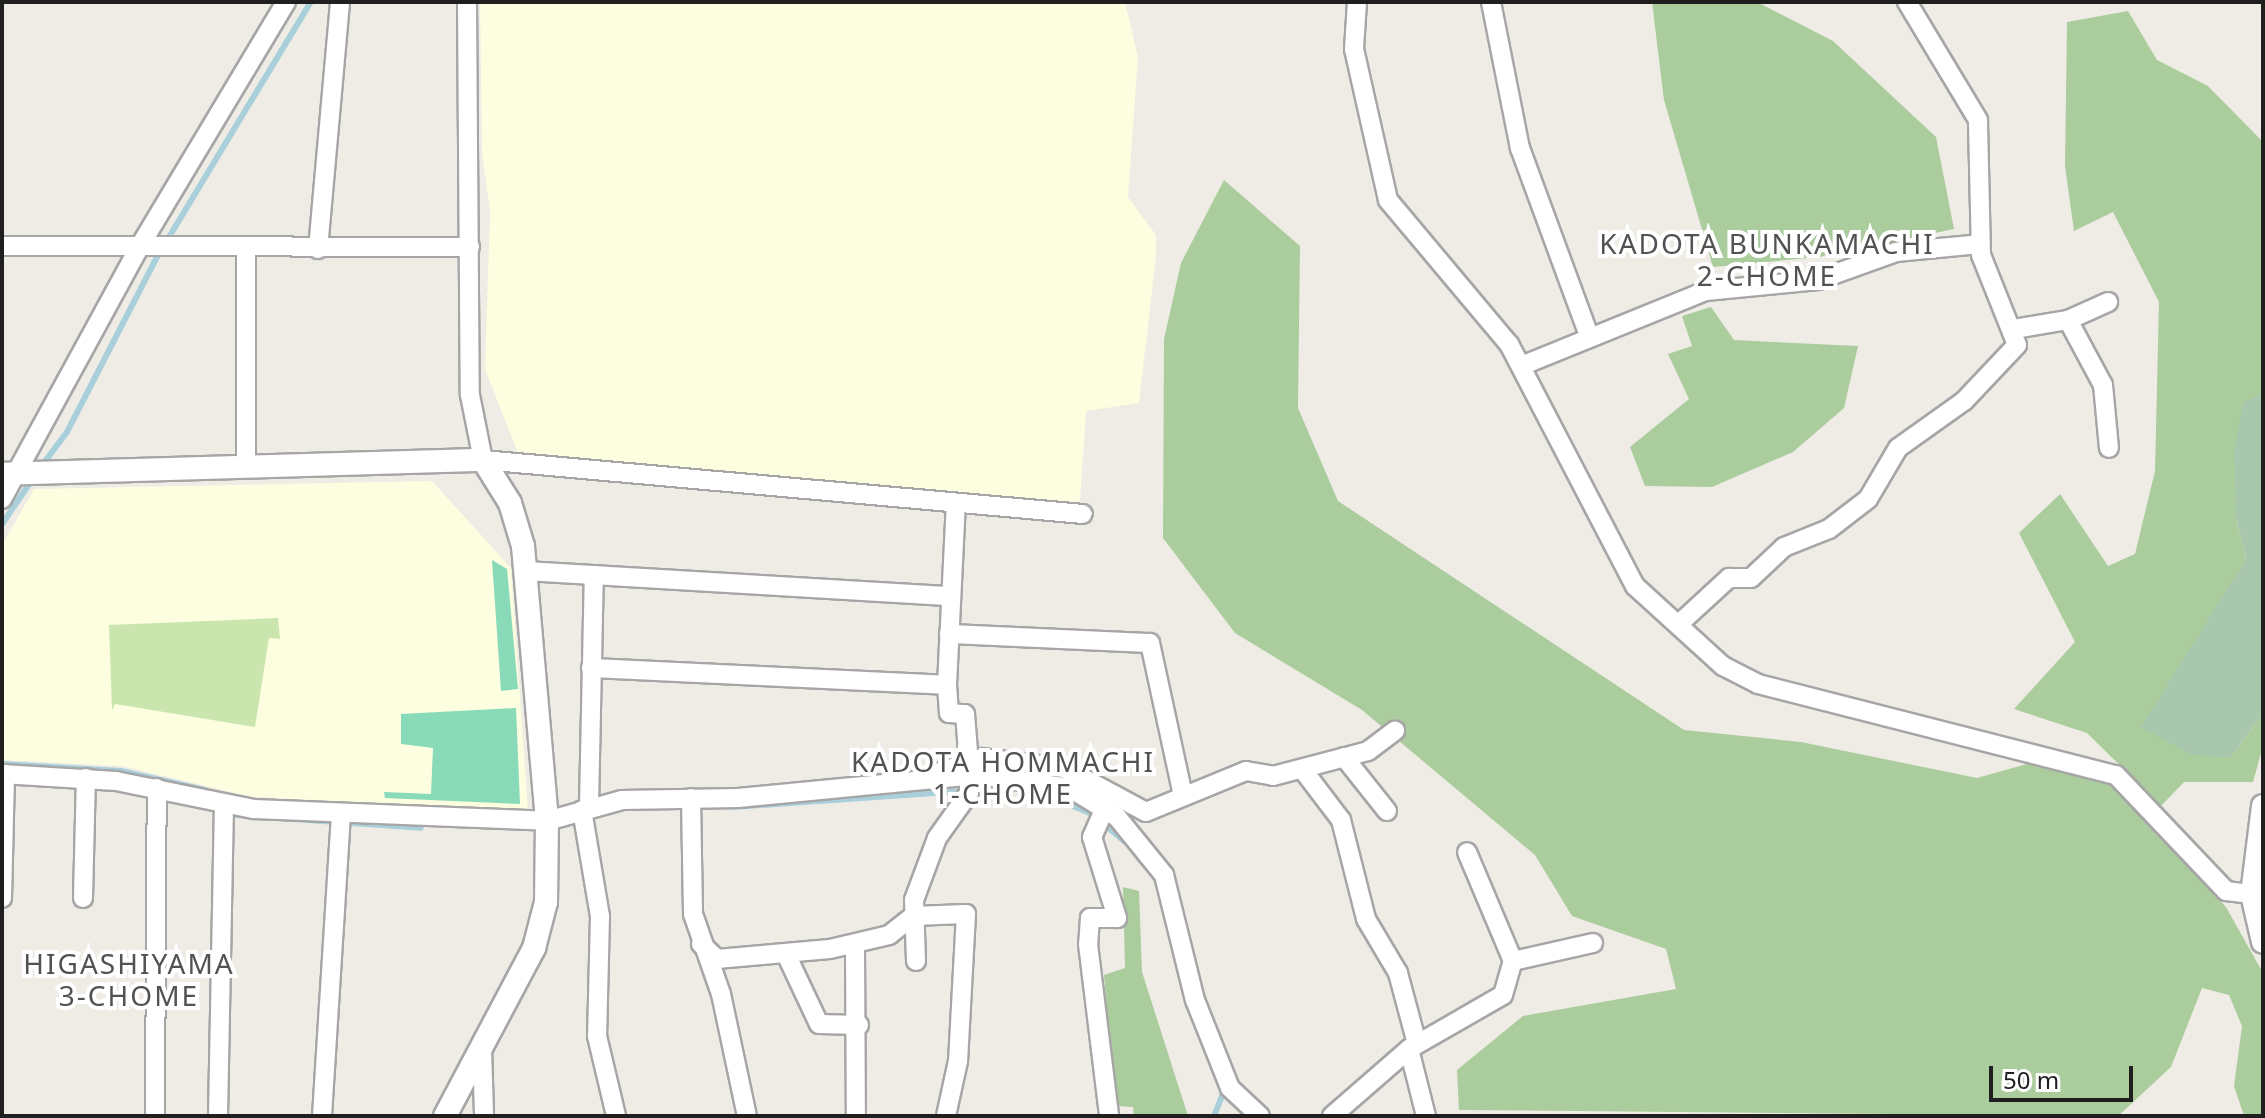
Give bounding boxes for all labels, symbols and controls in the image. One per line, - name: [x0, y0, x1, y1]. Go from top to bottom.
- district label: KADOTA BUNKAMACHI 2-CHOME: [1599, 226, 1935, 292]
- district label: KADOTA HOMMACHI 1-CHOME: [851, 744, 1155, 810]
- district label: HIGASHIYAMA 3-CHOME: [23, 946, 235, 1012]
- scale bar: [1993, 1050, 2137, 1100]
- text: 50 m: [2003, 1063, 2059, 1096]

